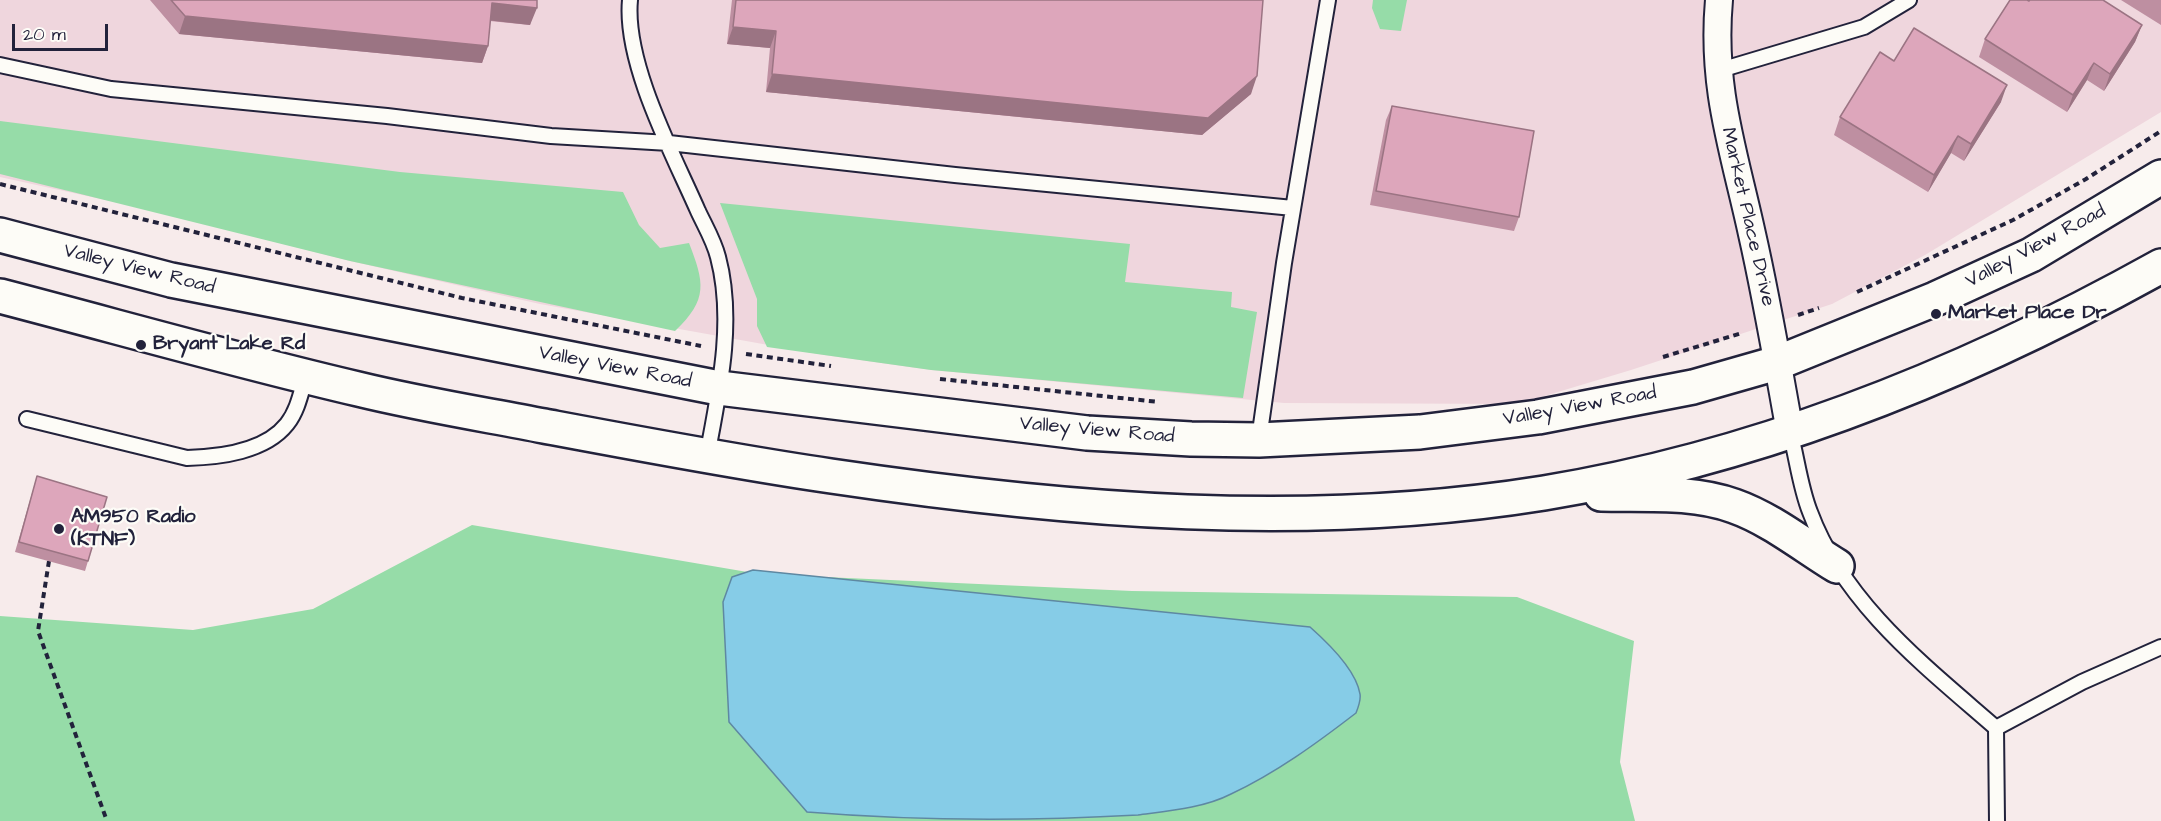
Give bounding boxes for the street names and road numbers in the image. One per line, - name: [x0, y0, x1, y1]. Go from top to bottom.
- street label: Market Place Drive: [1715, 125, 1779, 309]
- street label: Valley View Road: [1962, 200, 2110, 294]
- street label: Valley View Road: [61, 240, 217, 300]
- street label: Valley View Road: [536, 341, 694, 395]
- street label: Valley View Road: [1501, 382, 1659, 432]
- street label: Valley View Road: [1019, 412, 1175, 450]

